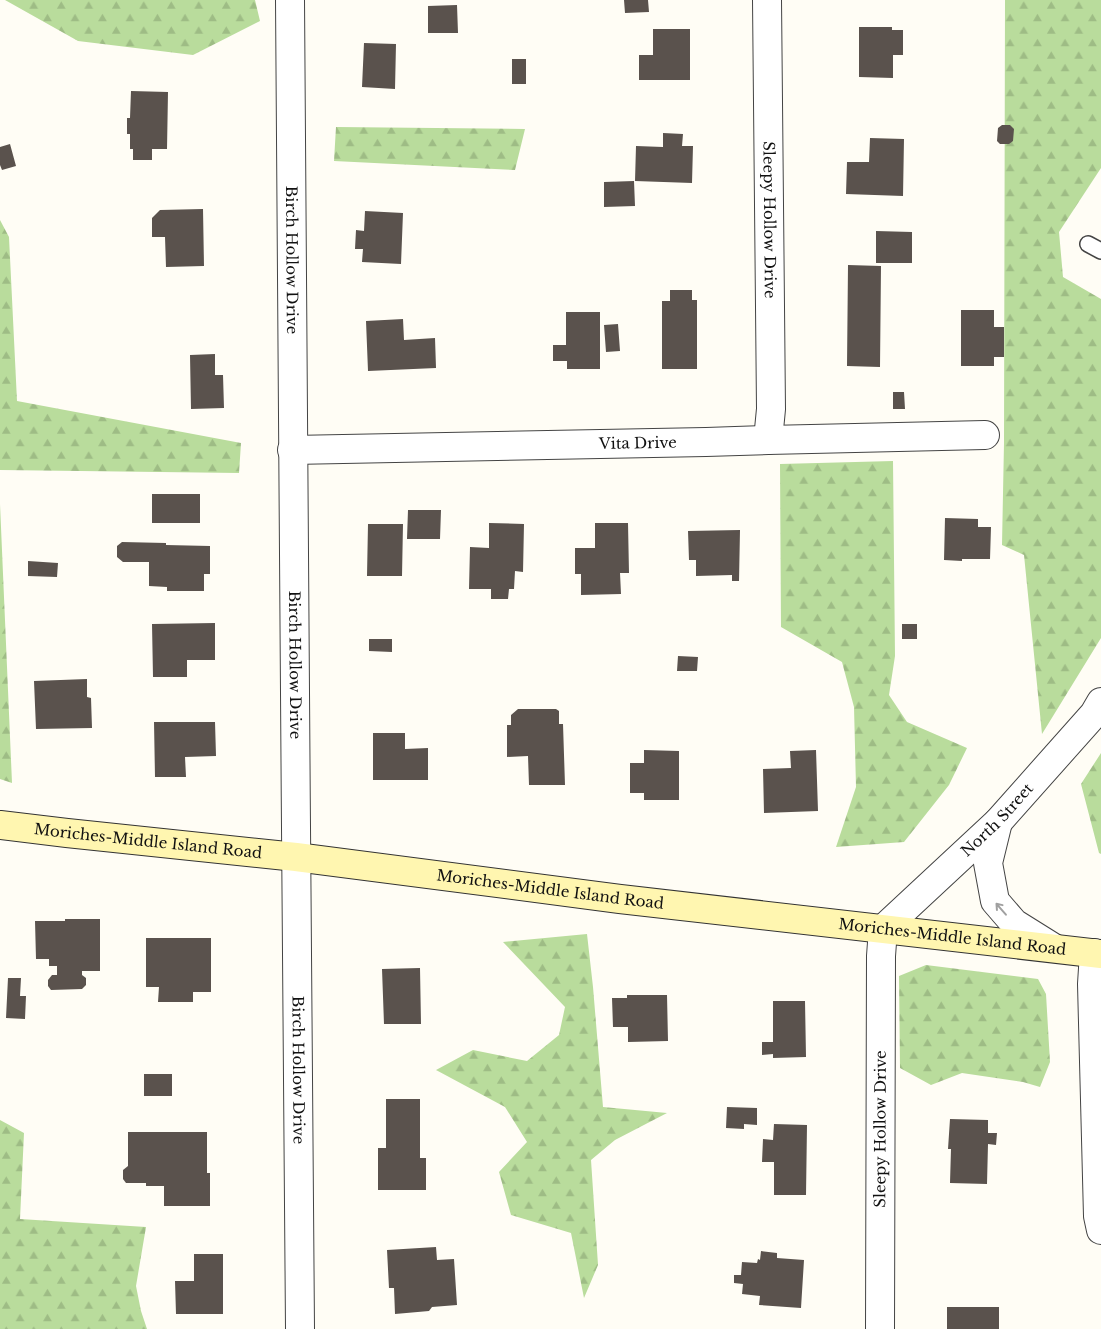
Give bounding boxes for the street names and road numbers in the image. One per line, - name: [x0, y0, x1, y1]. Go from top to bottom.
- street label: Sleepy Hollow Drive: [759, 141, 780, 299]
- street label: Birch Hollow Drive: [282, 186, 302, 334]
- street label: Vita Drive: [598, 433, 677, 453]
- street label: Birch Hollow Drive: [285, 591, 305, 739]
- street label: North Street: [957, 779, 1037, 860]
- street label: Moriches-Middle Island Road: [33, 819, 263, 862]
- street label: Moriches-Middle Island Road: [435, 865, 665, 913]
- street label: Moriches-Middle Island Road: [838, 914, 1067, 959]
- street label: Birch Hollow Drive: [288, 996, 309, 1144]
- street label: Sleepy Hollow Drive: [870, 1050, 890, 1208]

